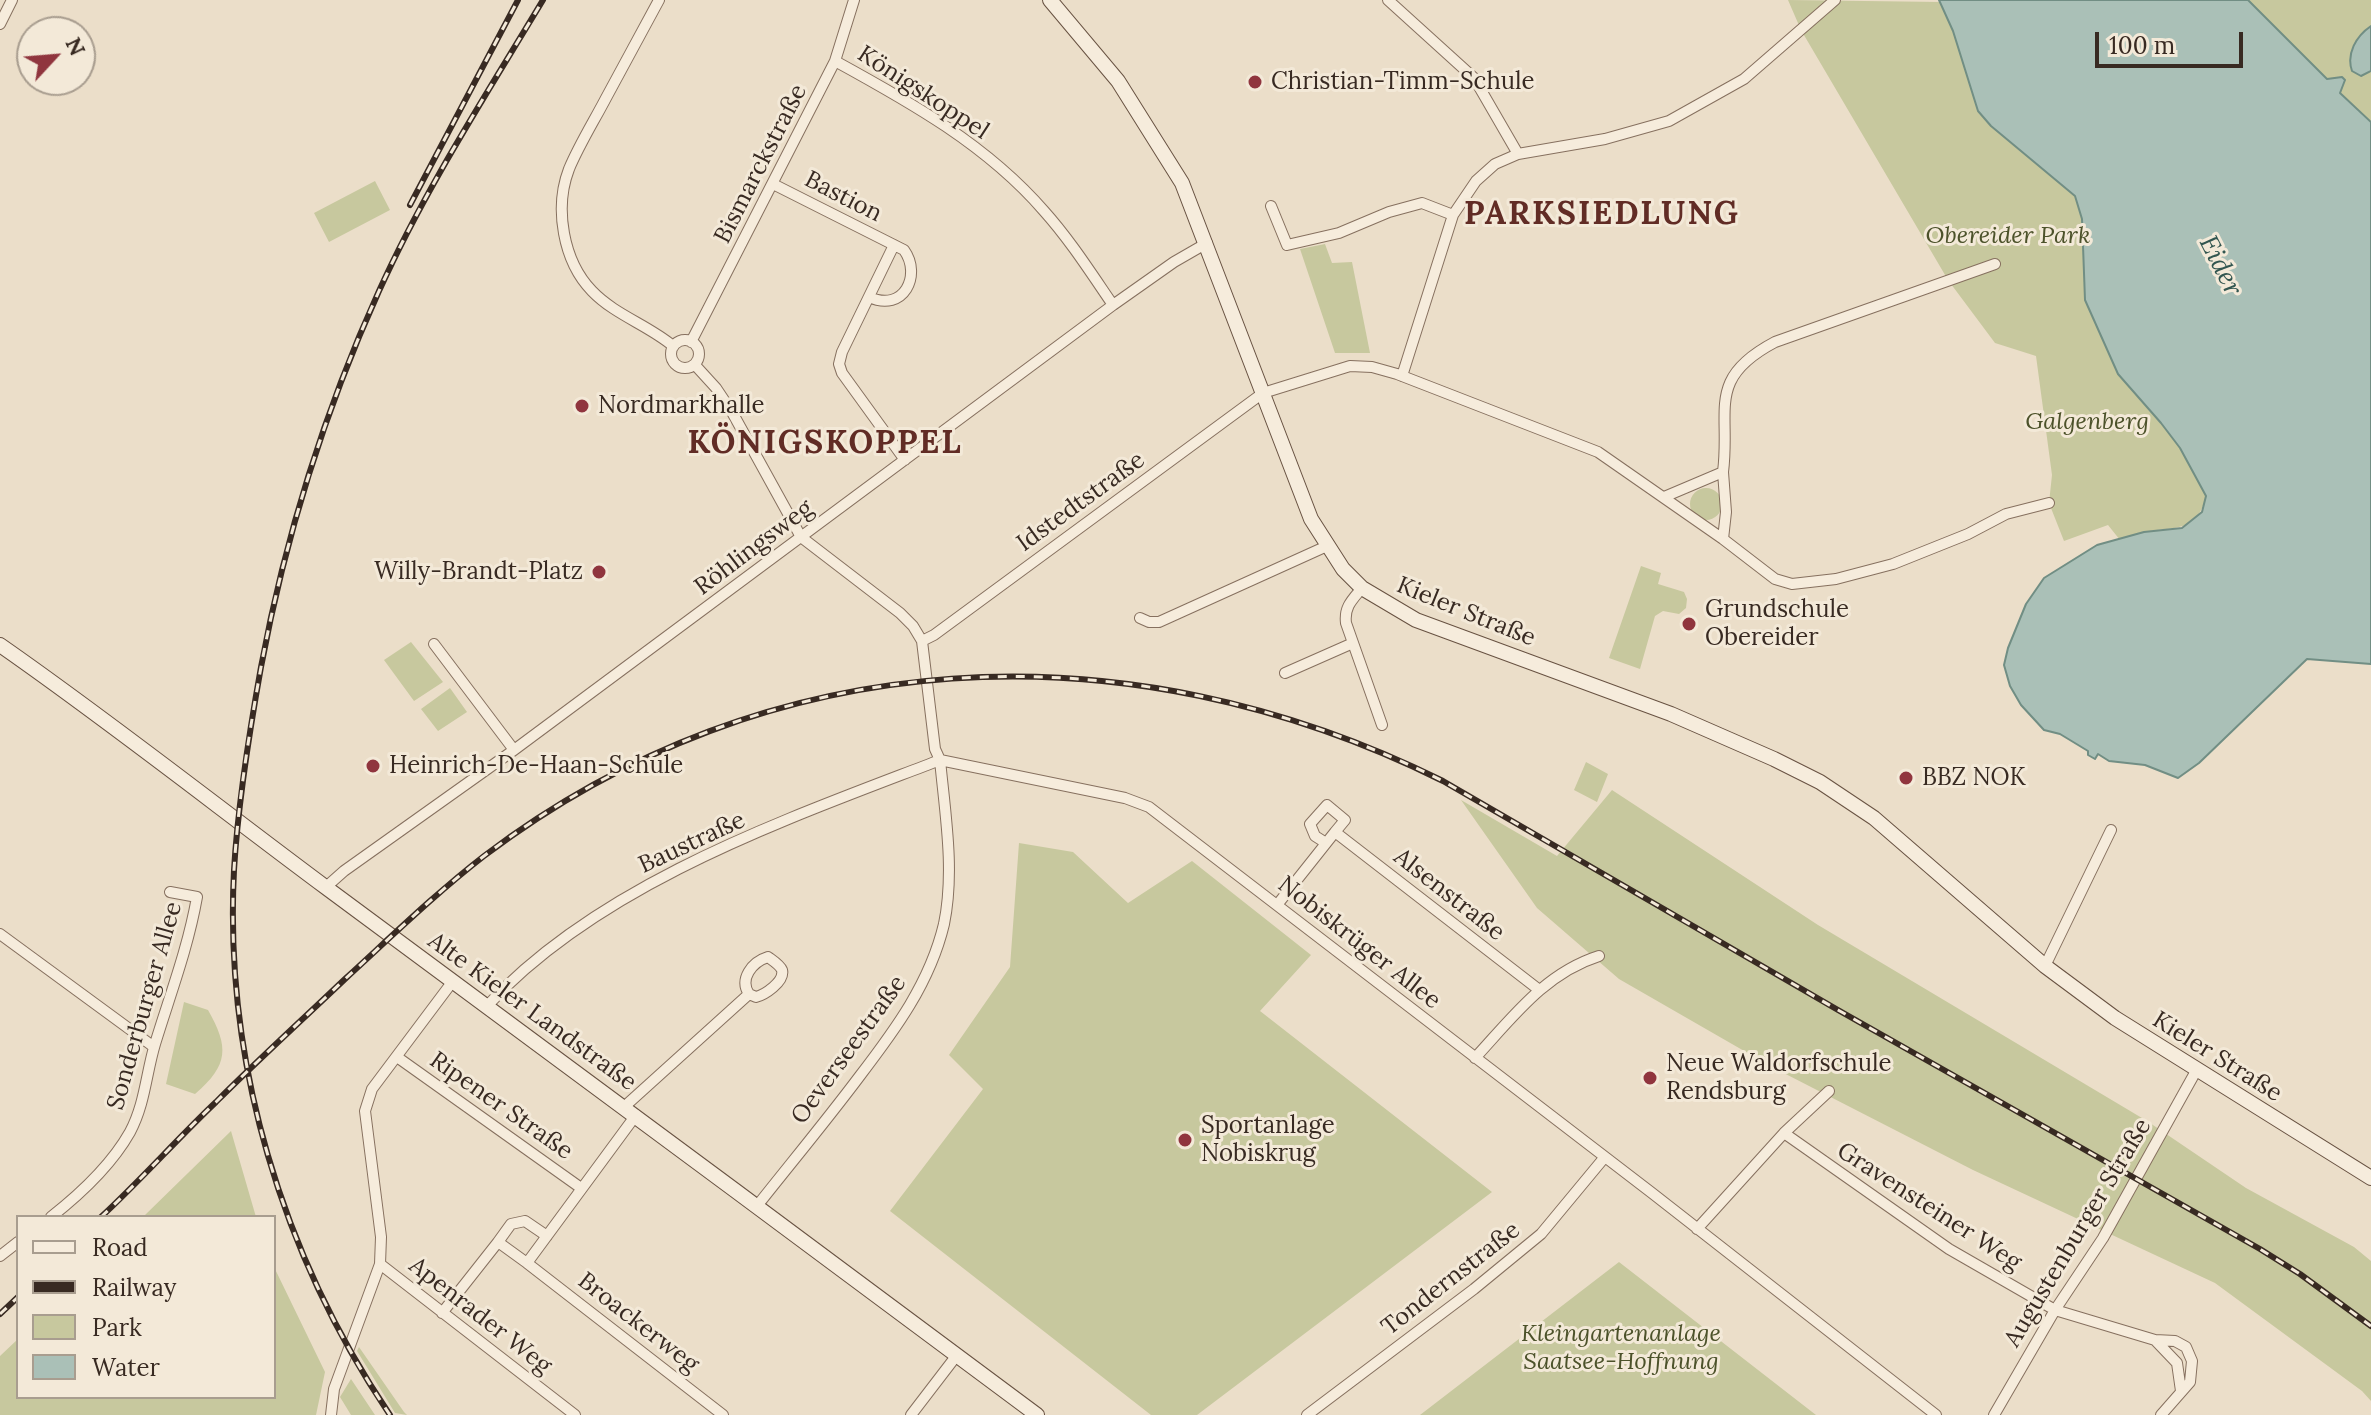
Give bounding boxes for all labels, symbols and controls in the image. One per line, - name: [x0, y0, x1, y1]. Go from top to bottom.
- north arrow: [16, 16, 96, 96]
- scale bar: [2099, 16, 2247, 66]
- text: 100 m: [2109, 30, 2175, 61]
- text: N: [59, 33, 92, 60]
- street label: Königskoppel: [852, 40, 994, 146]
- place label: Christian-Timm-Schule: [1271, 68, 1535, 96]
- marker: Christian-Timm-Schule: [1246, 73, 1264, 91]
- street label: Bismarckstraße: [709, 80, 813, 248]
- street label: Bastion: [799, 165, 887, 229]
- district label: PARKSIEDLUNG: [1464, 196, 1740, 234]
- park label: Obereider Park: [1926, 222, 2090, 250]
- water label: Eider: [2192, 231, 2248, 301]
- place label: Nordmarkhalle: [598, 392, 765, 420]
- marker: Nordmarkhalle: [573, 397, 591, 415]
- park label: Galgenberg: [2025, 408, 2149, 436]
- district label: KÖNIGSKOPPEL: [687, 425, 963, 463]
- street label: Idstedtstraße: [1011, 446, 1151, 558]
- street label: Röhlingsweg: [689, 494, 819, 602]
- place label: Willy-Brandt-Platz: [374, 558, 583, 586]
- marker: Willy-Brandt-Platz: [590, 563, 608, 581]
- street label: Kieler Straße: [1392, 571, 1540, 653]
- place label: Grundschule Obereider: [1705, 596, 1849, 652]
- marker: Grundschule Obereider: [1680, 615, 1698, 633]
- place label: Heinrich-De-Haan-Schule: [389, 752, 683, 780]
- marker: Heinrich-De-Haan-Schule: [364, 757, 382, 775]
- place label: BBZ NOK: [1922, 764, 2026, 792]
- marker: BBZ NOK: [1897, 769, 1915, 787]
- street label: Baustraße: [634, 806, 750, 880]
- street label: Alsenstraße: [1388, 843, 1510, 947]
- street label: Nobiskrüger Allee: [1272, 871, 1446, 1015]
- street label: Sonderburger Allee: [101, 899, 189, 1113]
- street label: Alte Kieler Landstraße: [422, 927, 642, 1097]
- street label: Oeverseestraße: [785, 970, 913, 1130]
- street label: Kieler Straße: [2147, 1006, 2287, 1108]
- street label: Ripener Straße: [424, 1046, 578, 1166]
- place label: Neue Waldorfschule Rendsburg: [1666, 1050, 1892, 1106]
- marker: Neue Waldorfschule Rendsburg: [1641, 1069, 1659, 1087]
- place label: Sportanlage Nobiskrug: [1201, 1112, 1335, 1168]
- street label: Augustenburger Straße: [1998, 1114, 2158, 1352]
- marker: Sportanlage Nobiskrug: [1176, 1131, 1194, 1149]
- street label: Gravensteiner Weg: [1831, 1137, 2027, 1277]
- legend: [16, 1215, 276, 1399]
- street label: Tondernstraße: [1376, 1216, 1526, 1342]
- text: Road: [92, 1232, 148, 1263]
- street label: Apenrader Weg: [403, 1251, 557, 1381]
- street label: Broackerweg: [572, 1267, 704, 1379]
- text: Railway: [92, 1272, 176, 1303]
- text: Park: [92, 1312, 142, 1343]
- park label: Kleingartenanlage Saatsee-Hoffnung: [1521, 1320, 1721, 1376]
- text: Water: [92, 1352, 160, 1383]

